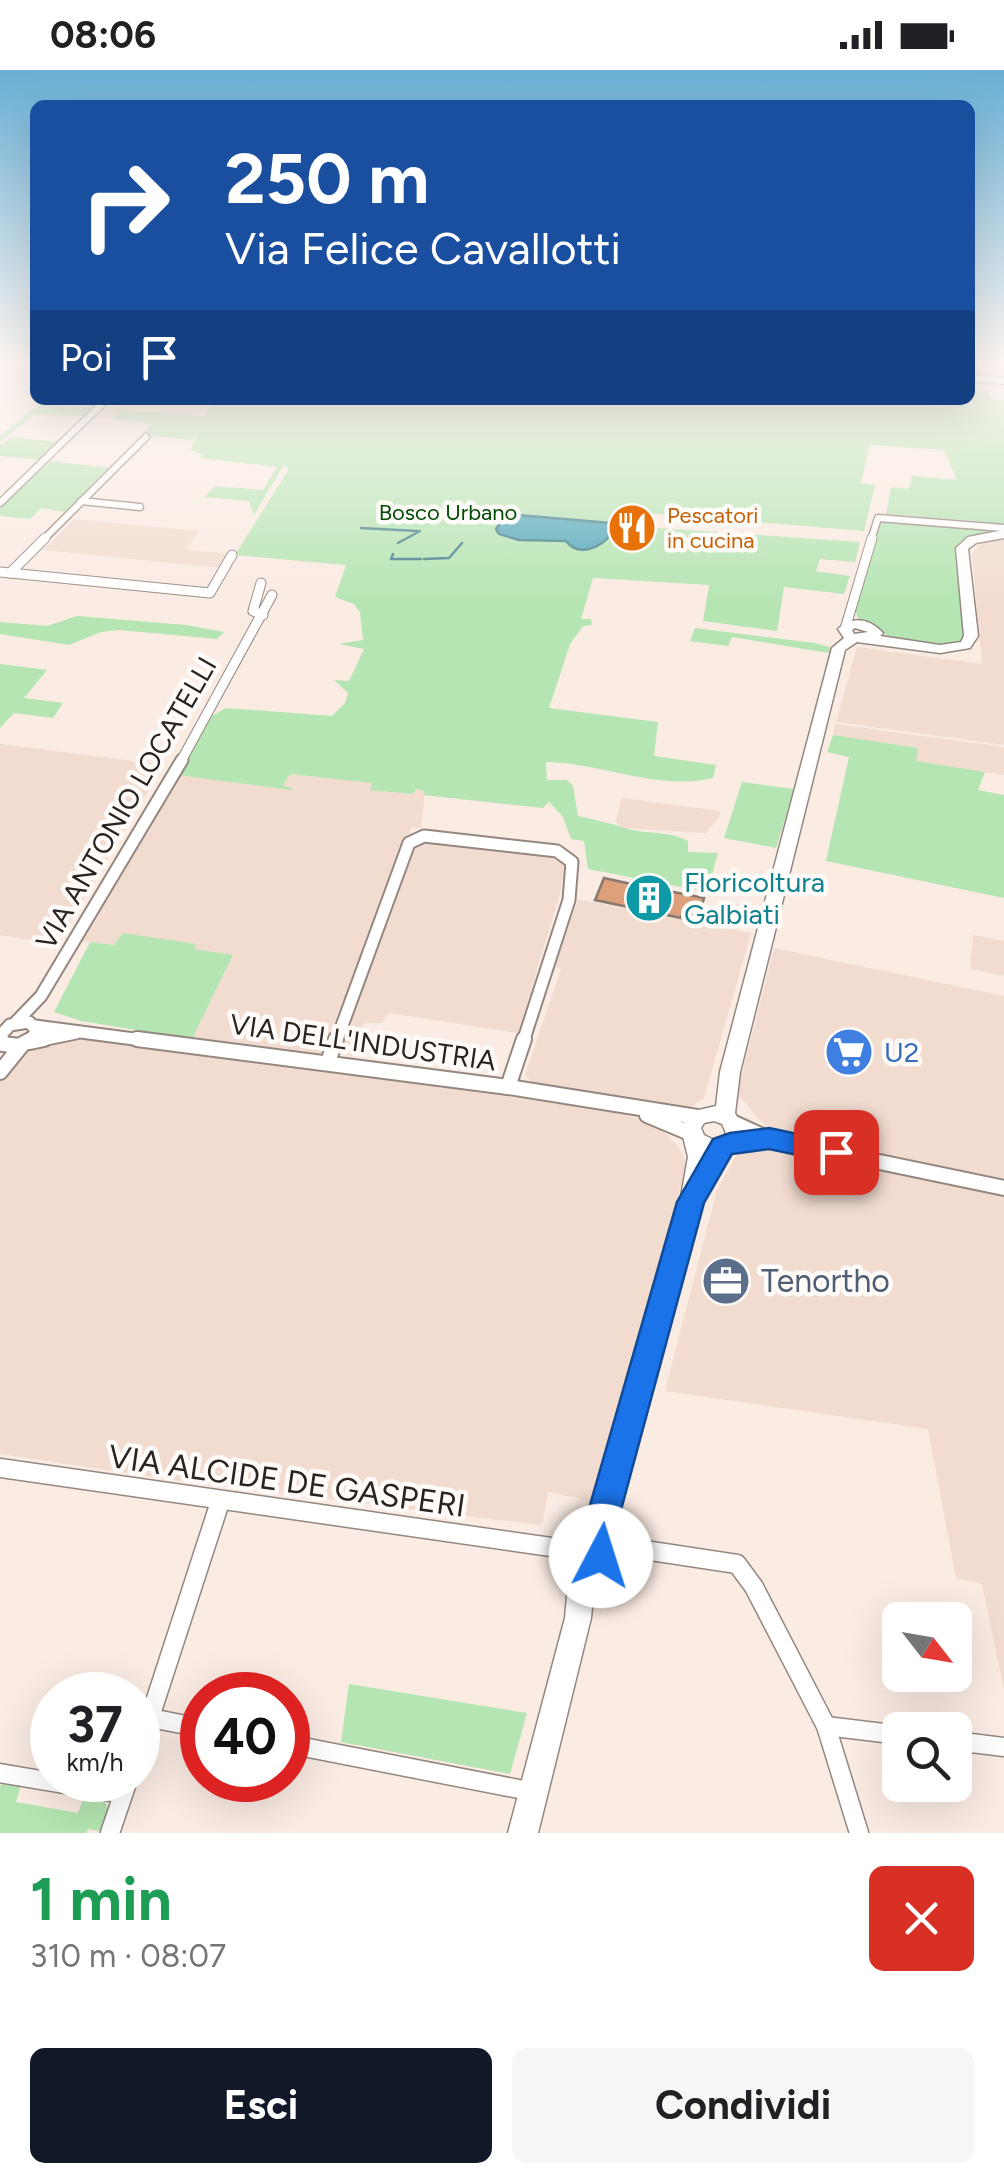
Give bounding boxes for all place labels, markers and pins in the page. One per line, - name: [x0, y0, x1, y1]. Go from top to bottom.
- restaurant icon: Pescatori in cucina: [606, 502, 658, 554]
- place label: Pescatori in cucina: [667, 502, 758, 554]
- place label: Floricoltura Galbiati: [684, 865, 825, 931]
- building icon: Floricoltura Galbiati: [623, 872, 675, 924]
- supermarket icon: U2: [823, 1026, 875, 1078]
- place label: U2: [884, 1035, 919, 1069]
- pin: [794, 1110, 879, 1195]
- office icon: Tenortho: [700, 1255, 752, 1307]
- place label: Tenortho: [761, 1262, 890, 1300]

